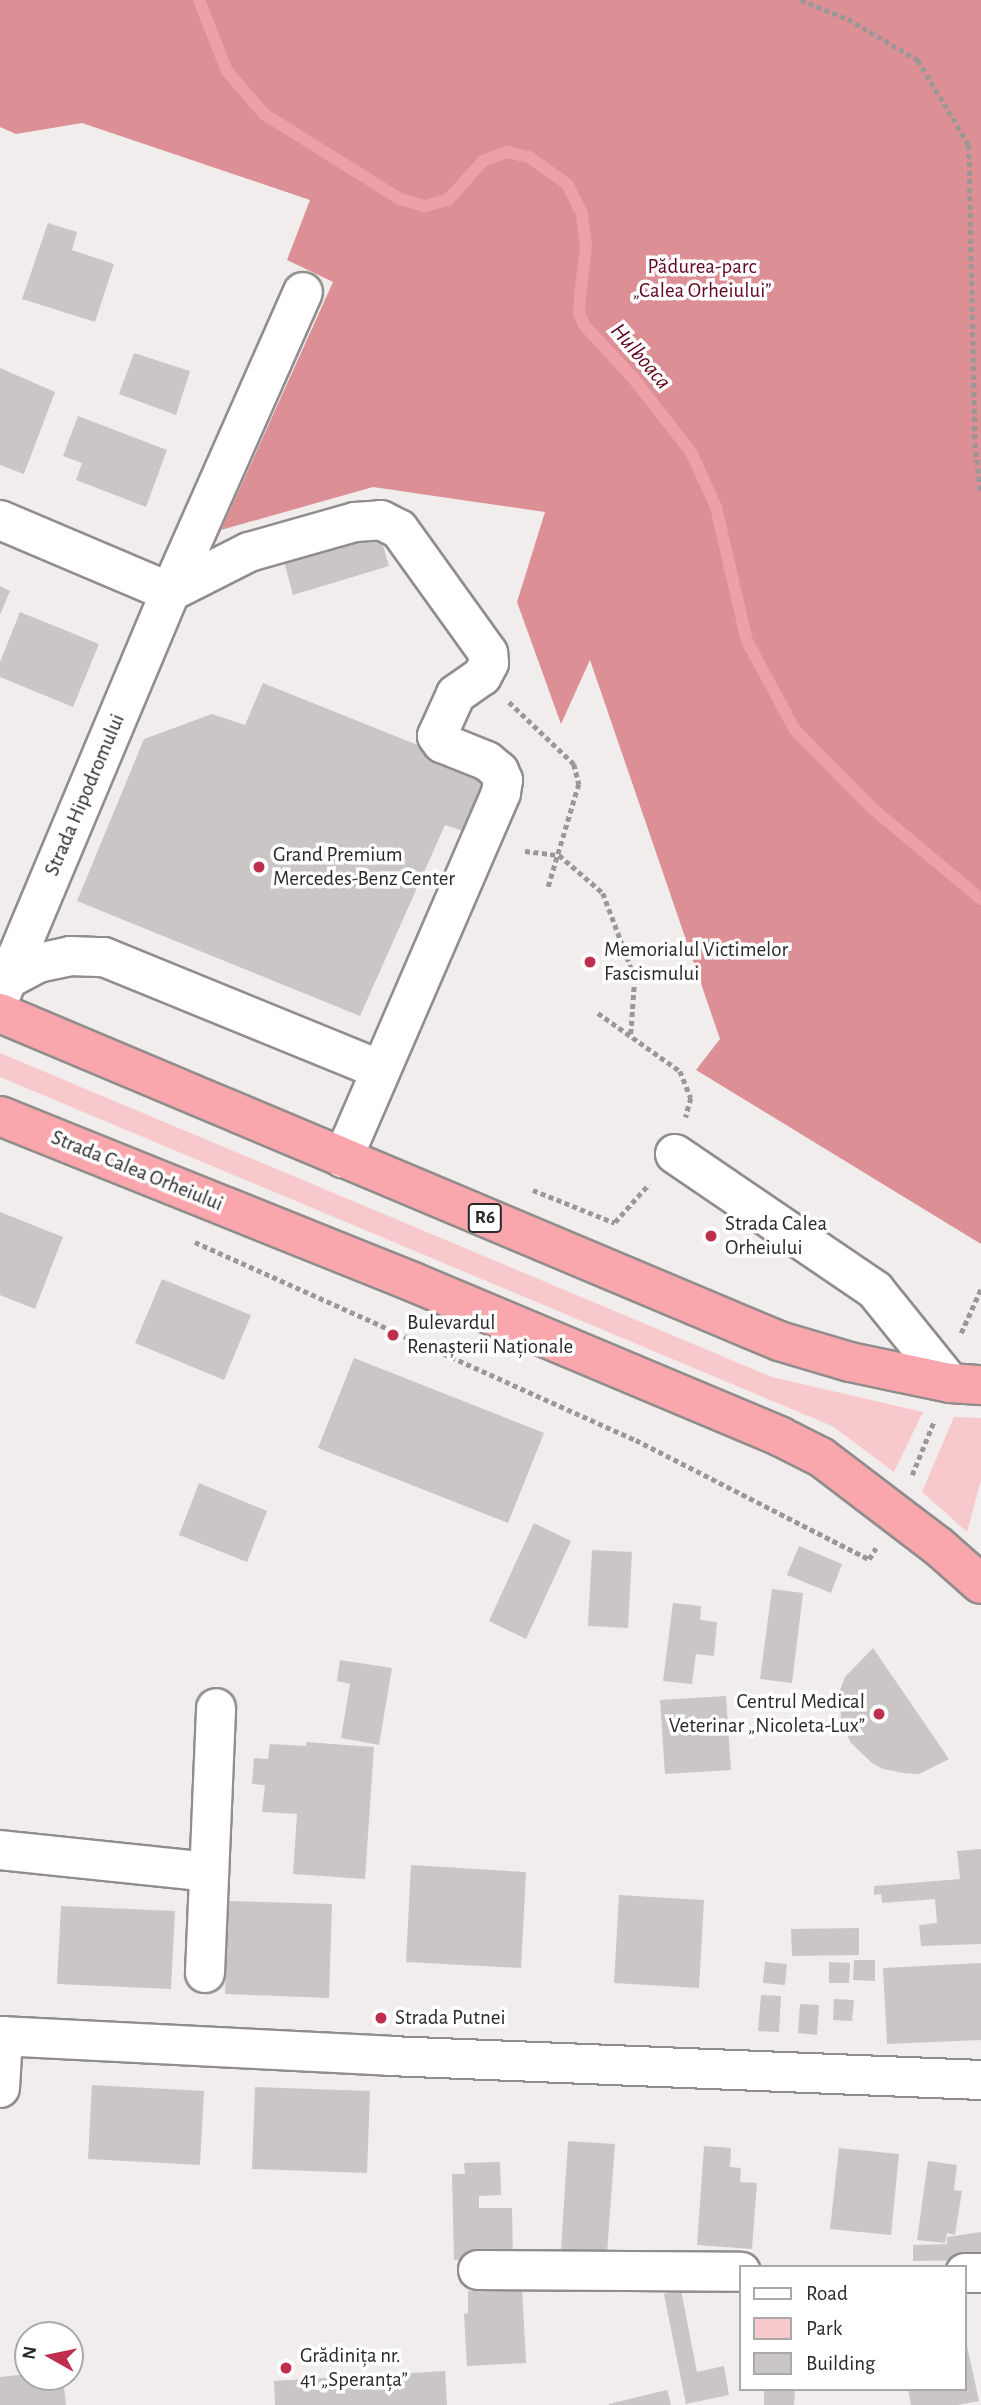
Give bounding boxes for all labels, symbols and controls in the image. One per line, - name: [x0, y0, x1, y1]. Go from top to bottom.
- park label: Pădurea-parc „Calea Orheiului”: [632, 254, 772, 304]
- water label: Hulboaca: [604, 318, 676, 396]
- street label: Strada Hipodromului: [39, 710, 131, 880]
- place label: Grand Premium Mercedes-Benz Center: [273, 842, 455, 892]
- marker: Grand Premium Mercedes-Benz Center: [251, 859, 267, 875]
- place label: Memorialul Victimelor Fascismului: [604, 937, 788, 987]
- marker: Memorialul Victimelor Fascismului: [582, 954, 598, 970]
- street label: Strada Calea Orheiului: [47, 1125, 227, 1217]
- road number: R6: [468, 1202, 503, 1234]
- place label: Strada Calea Orheiului: [725, 1211, 827, 1261]
- marker: Strada Calea Orheiului: [703, 1228, 719, 1244]
- place label: Bulevardul Renașterii Naționale: [407, 1310, 573, 1360]
- marker: Bulevardul Renașterii Naționale: [385, 1327, 401, 1343]
- place label: Centrul Medical Veterinar „Nicoleta-Lux”: [669, 1689, 865, 1739]
- marker: Centrul Medical Veterinar „Nicoleta-Lux”: [871, 1706, 887, 1722]
- place label: Strada Putnei: [395, 2005, 506, 2031]
- marker: Strada Putnei: [373, 2010, 389, 2026]
- legend: [740, 2265, 967, 2391]
- text: Road: [806, 2283, 848, 2304]
- text: Park: [806, 2318, 842, 2339]
- north arrow: [14, 2321, 84, 2391]
- place label: Grădinița nr. 41 „Speranța”: [300, 2343, 408, 2393]
- text: N: [19, 2345, 40, 2361]
- text: Building: [806, 2353, 875, 2374]
- marker: Grădinița nr. 41 „Speranța”: [278, 2360, 294, 2376]

